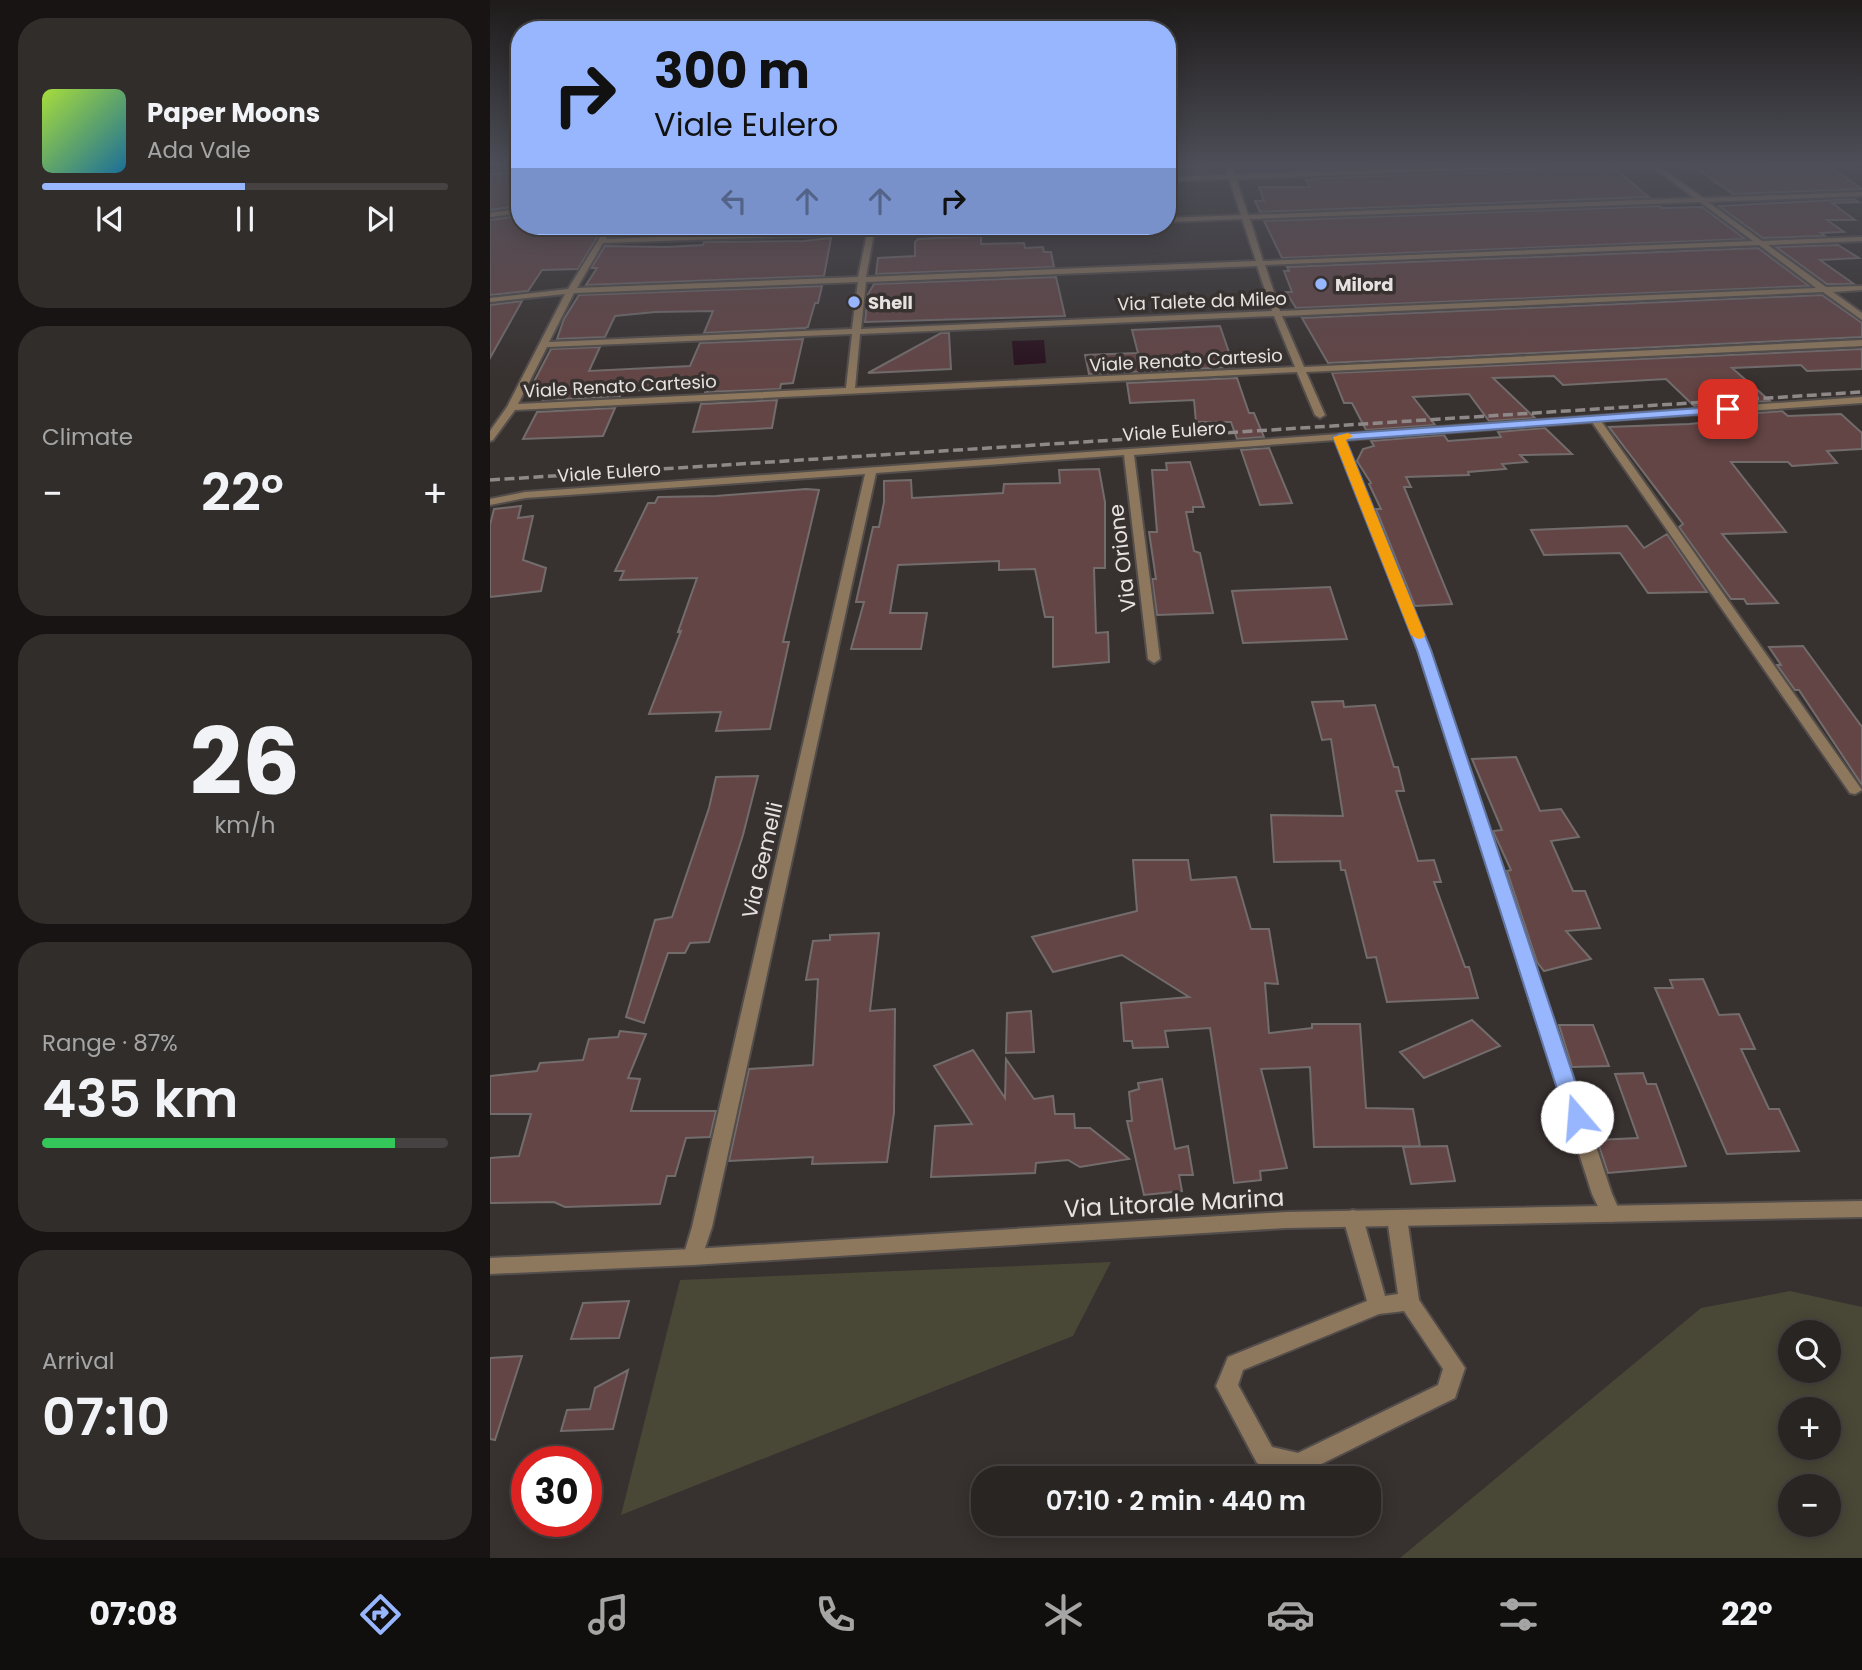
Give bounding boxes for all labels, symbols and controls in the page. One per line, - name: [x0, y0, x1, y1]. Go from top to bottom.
- text: 300 m: [654, 37, 810, 105]
- icon: right: [539, 49, 630, 140]
- text: Paper Moons: [147, 95, 320, 131]
- text: Viale Eulero: [654, 102, 838, 147]
- text: Ada Vale: [147, 134, 251, 166]
- icon: left: [715, 182, 753, 220]
- icon: ahead: [788, 182, 826, 220]
- icon: ahead: [861, 182, 899, 220]
- icon: right: [934, 182, 972, 220]
- icon: previous: [91, 200, 129, 238]
- icon: pause: [226, 200, 264, 238]
- icon: next: [361, 200, 399, 238]
- place label: Milord: [1335, 272, 1394, 297]
- marker: Milord: [1313, 276, 1329, 292]
- street label: Via Talete da Mileo: [1117, 286, 1287, 316]
- place label: Shell: [868, 290, 913, 315]
- marker: Shell: [846, 294, 862, 310]
- street label: Viale Renato Cartesio: [1089, 342, 1283, 378]
- street label: Viale Renato Cartesio: [523, 368, 717, 404]
- pin: [1698, 379, 1758, 439]
- icon: arrive: [1709, 390, 1747, 428]
- street label: Viale Eulero: [1121, 415, 1227, 447]
- text: Climate: [42, 421, 133, 453]
- text: 22°: [201, 456, 284, 529]
- street label: Viale Eulero: [556, 456, 662, 488]
- text: −: [42, 467, 63, 520]
- text: +: [422, 467, 448, 520]
- street label: Via Orione: [1101, 502, 1143, 614]
- text: 26: [190, 698, 300, 826]
- street label: Via Gemelli: [735, 799, 789, 921]
- text: km/h: [214, 809, 276, 841]
- text: Range · 87%: [42, 1027, 178, 1059]
- text: 435 km: [42, 1062, 238, 1135]
- position arrow: [1540, 1080, 1614, 1154]
- street label: Via Litorale Marina: [1063, 1181, 1285, 1225]
- map controls: [1778, 1320, 1841, 1537]
- button: search: [1778, 1320, 1841, 1383]
- text: Arrival: [42, 1345, 114, 1377]
- text: 07:10: [42, 1380, 170, 1453]
- button: +: [1778, 1397, 1841, 1460]
- speed limit sign: 30: [511, 1446, 602, 1537]
- button: −: [1778, 1474, 1841, 1537]
- text: 07:10 · 2 min · 440 m: [1046, 1483, 1306, 1519]
- icon: directions: [356, 1590, 405, 1639]
- icon: music: [584, 1590, 633, 1639]
- icon: phone: [811, 1590, 860, 1639]
- icon: climate: [1039, 1590, 1088, 1639]
- icon: car: [1266, 1590, 1315, 1639]
- icon: filters: [1494, 1590, 1543, 1639]
- text: 07:08: [89, 1591, 178, 1636]
- text: 22°: [1721, 1591, 1773, 1636]

